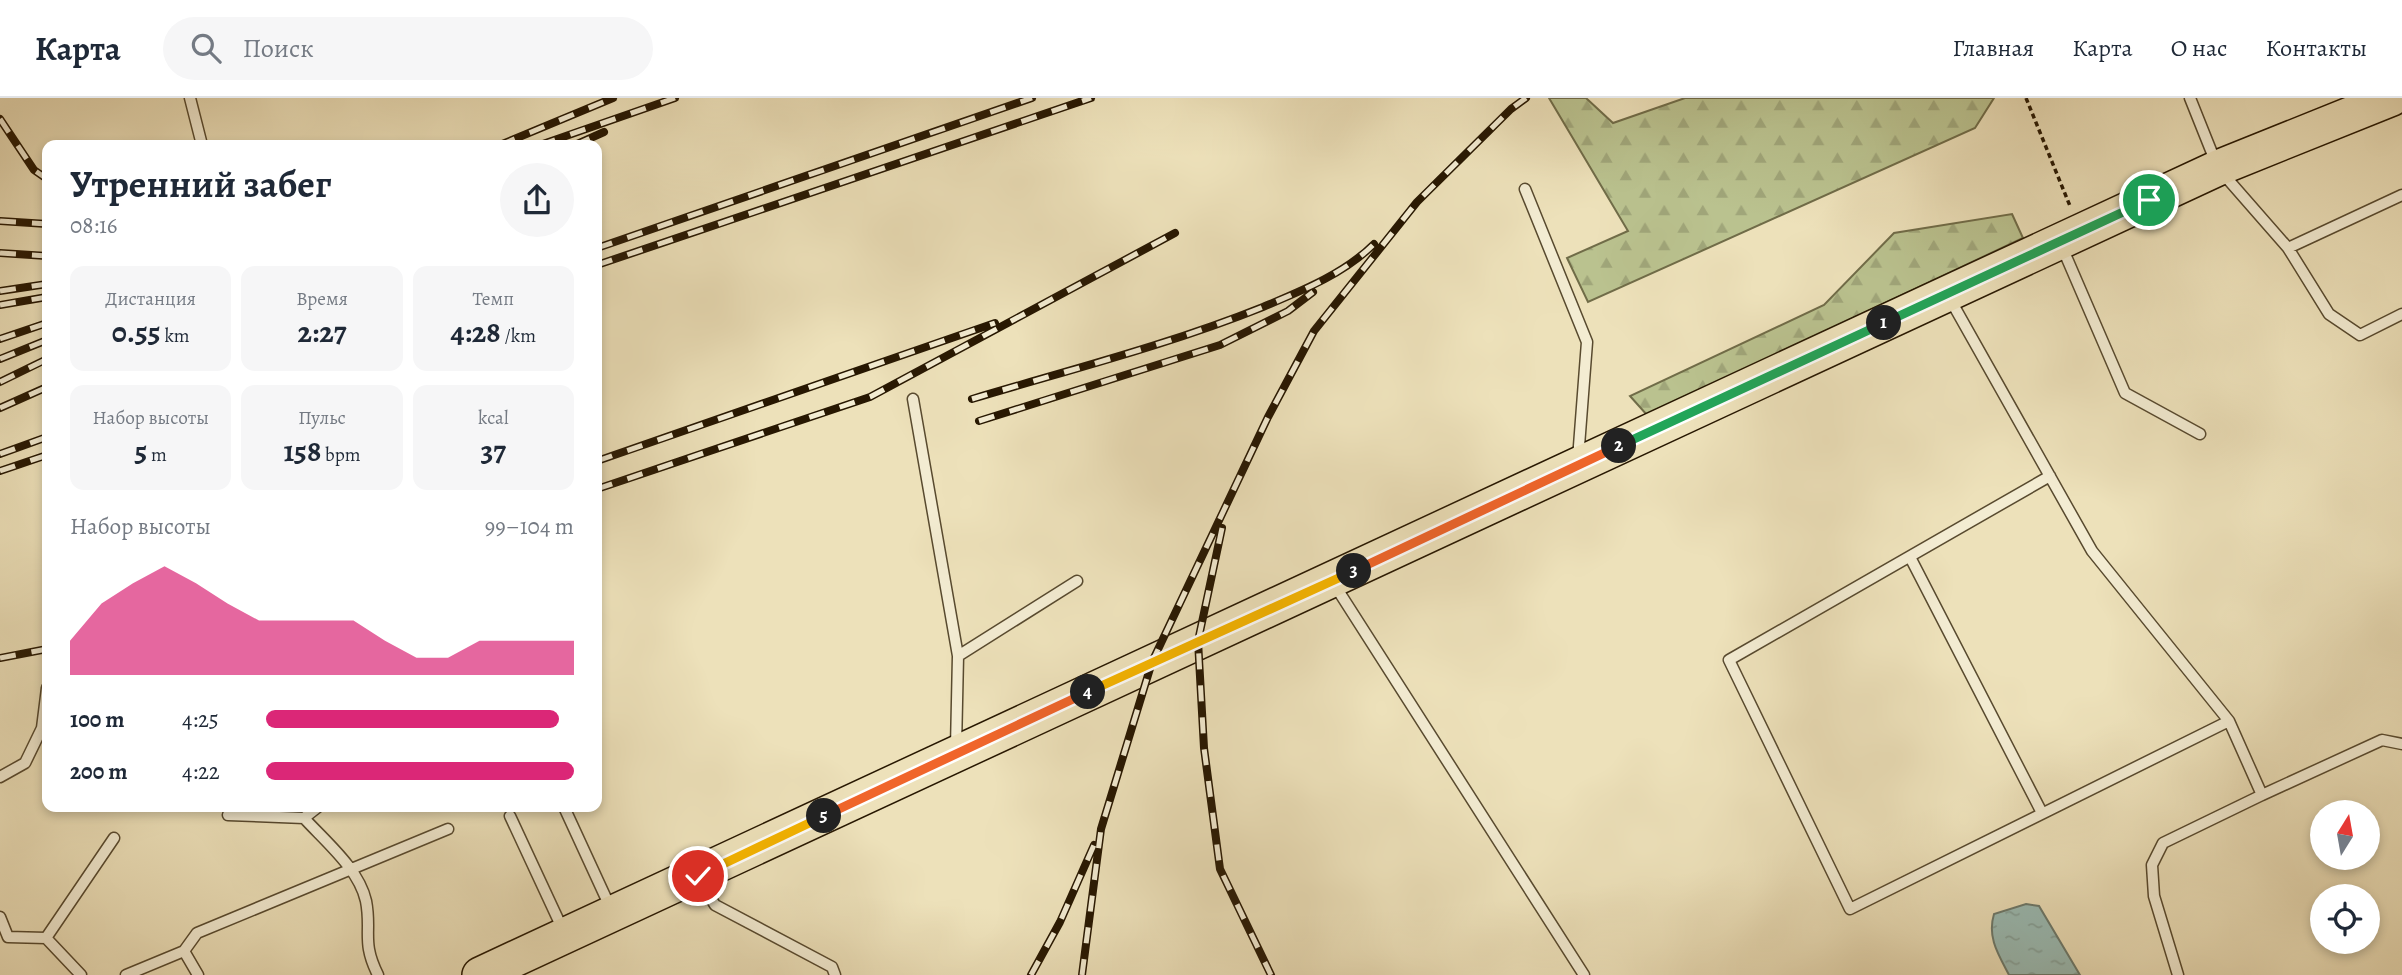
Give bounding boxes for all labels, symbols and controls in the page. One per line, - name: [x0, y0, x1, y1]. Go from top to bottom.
- search box: [163, 17, 653, 80]
- text: Карта: [35, 26, 121, 71]
- icon: search: [187, 29, 225, 67]
- text: Поиск: [243, 31, 314, 66]
- text: Главная: [1953, 32, 2034, 64]
- text: Карта: [2072, 32, 2133, 64]
- text: О нас: [2171, 32, 2227, 64]
- text: Контакты: [2265, 32, 2367, 64]
- text: Утренний забег: [70, 158, 331, 210]
- button: share: [500, 163, 574, 237]
- pin: [2119, 170, 2179, 230]
- icon: arrive: [2130, 181, 2168, 219]
- text: 08:16: [70, 210, 117, 241]
- text: Дистанция: [105, 286, 196, 312]
- text: Время: [296, 286, 348, 312]
- text: Темп: [473, 286, 514, 312]
- pin: 1: [1867, 306, 1902, 341]
- text: 1: [1880, 309, 1887, 335]
- text: 0.55: [112, 312, 161, 352]
- text: 2:27: [298, 312, 346, 352]
- text: 4:28: [451, 312, 501, 352]
- text: km: [161, 323, 190, 349]
- text: /km: [501, 323, 536, 349]
- text: Набор высоты: [92, 405, 209, 431]
- text: Пульс: [298, 405, 346, 431]
- text: kcal: [478, 405, 509, 431]
- pin: 2: [1602, 428, 1636, 464]
- text: 5: [134, 431, 147, 471]
- text: 158: [283, 431, 321, 471]
- text: 37: [480, 431, 506, 471]
- text: 2: [1614, 432, 1623, 458]
- text: m: [147, 442, 167, 468]
- text: bpm: [321, 442, 361, 468]
- text: Набор высоты: [70, 511, 211, 542]
- text: 99–104 m: [485, 511, 574, 542]
- pin: 3: [1336, 554, 1372, 588]
- text: 3: [1349, 557, 1358, 583]
- pin: 4: [1070, 674, 1106, 710]
- text: 4: [1083, 678, 1092, 704]
- text: 100 m: [70, 704, 125, 735]
- text: 4:25: [182, 704, 219, 735]
- text: 200 m: [70, 756, 128, 787]
- text: 4:22: [182, 756, 220, 787]
- pin: 5: [806, 798, 842, 834]
- north arrow: [2310, 800, 2380, 870]
- map controls: [2310, 800, 2380, 954]
- text: 5: [819, 802, 828, 828]
- pin: [668, 846, 728, 906]
- icon: check: [679, 857, 717, 895]
- button: locate: [2310, 884, 2380, 954]

